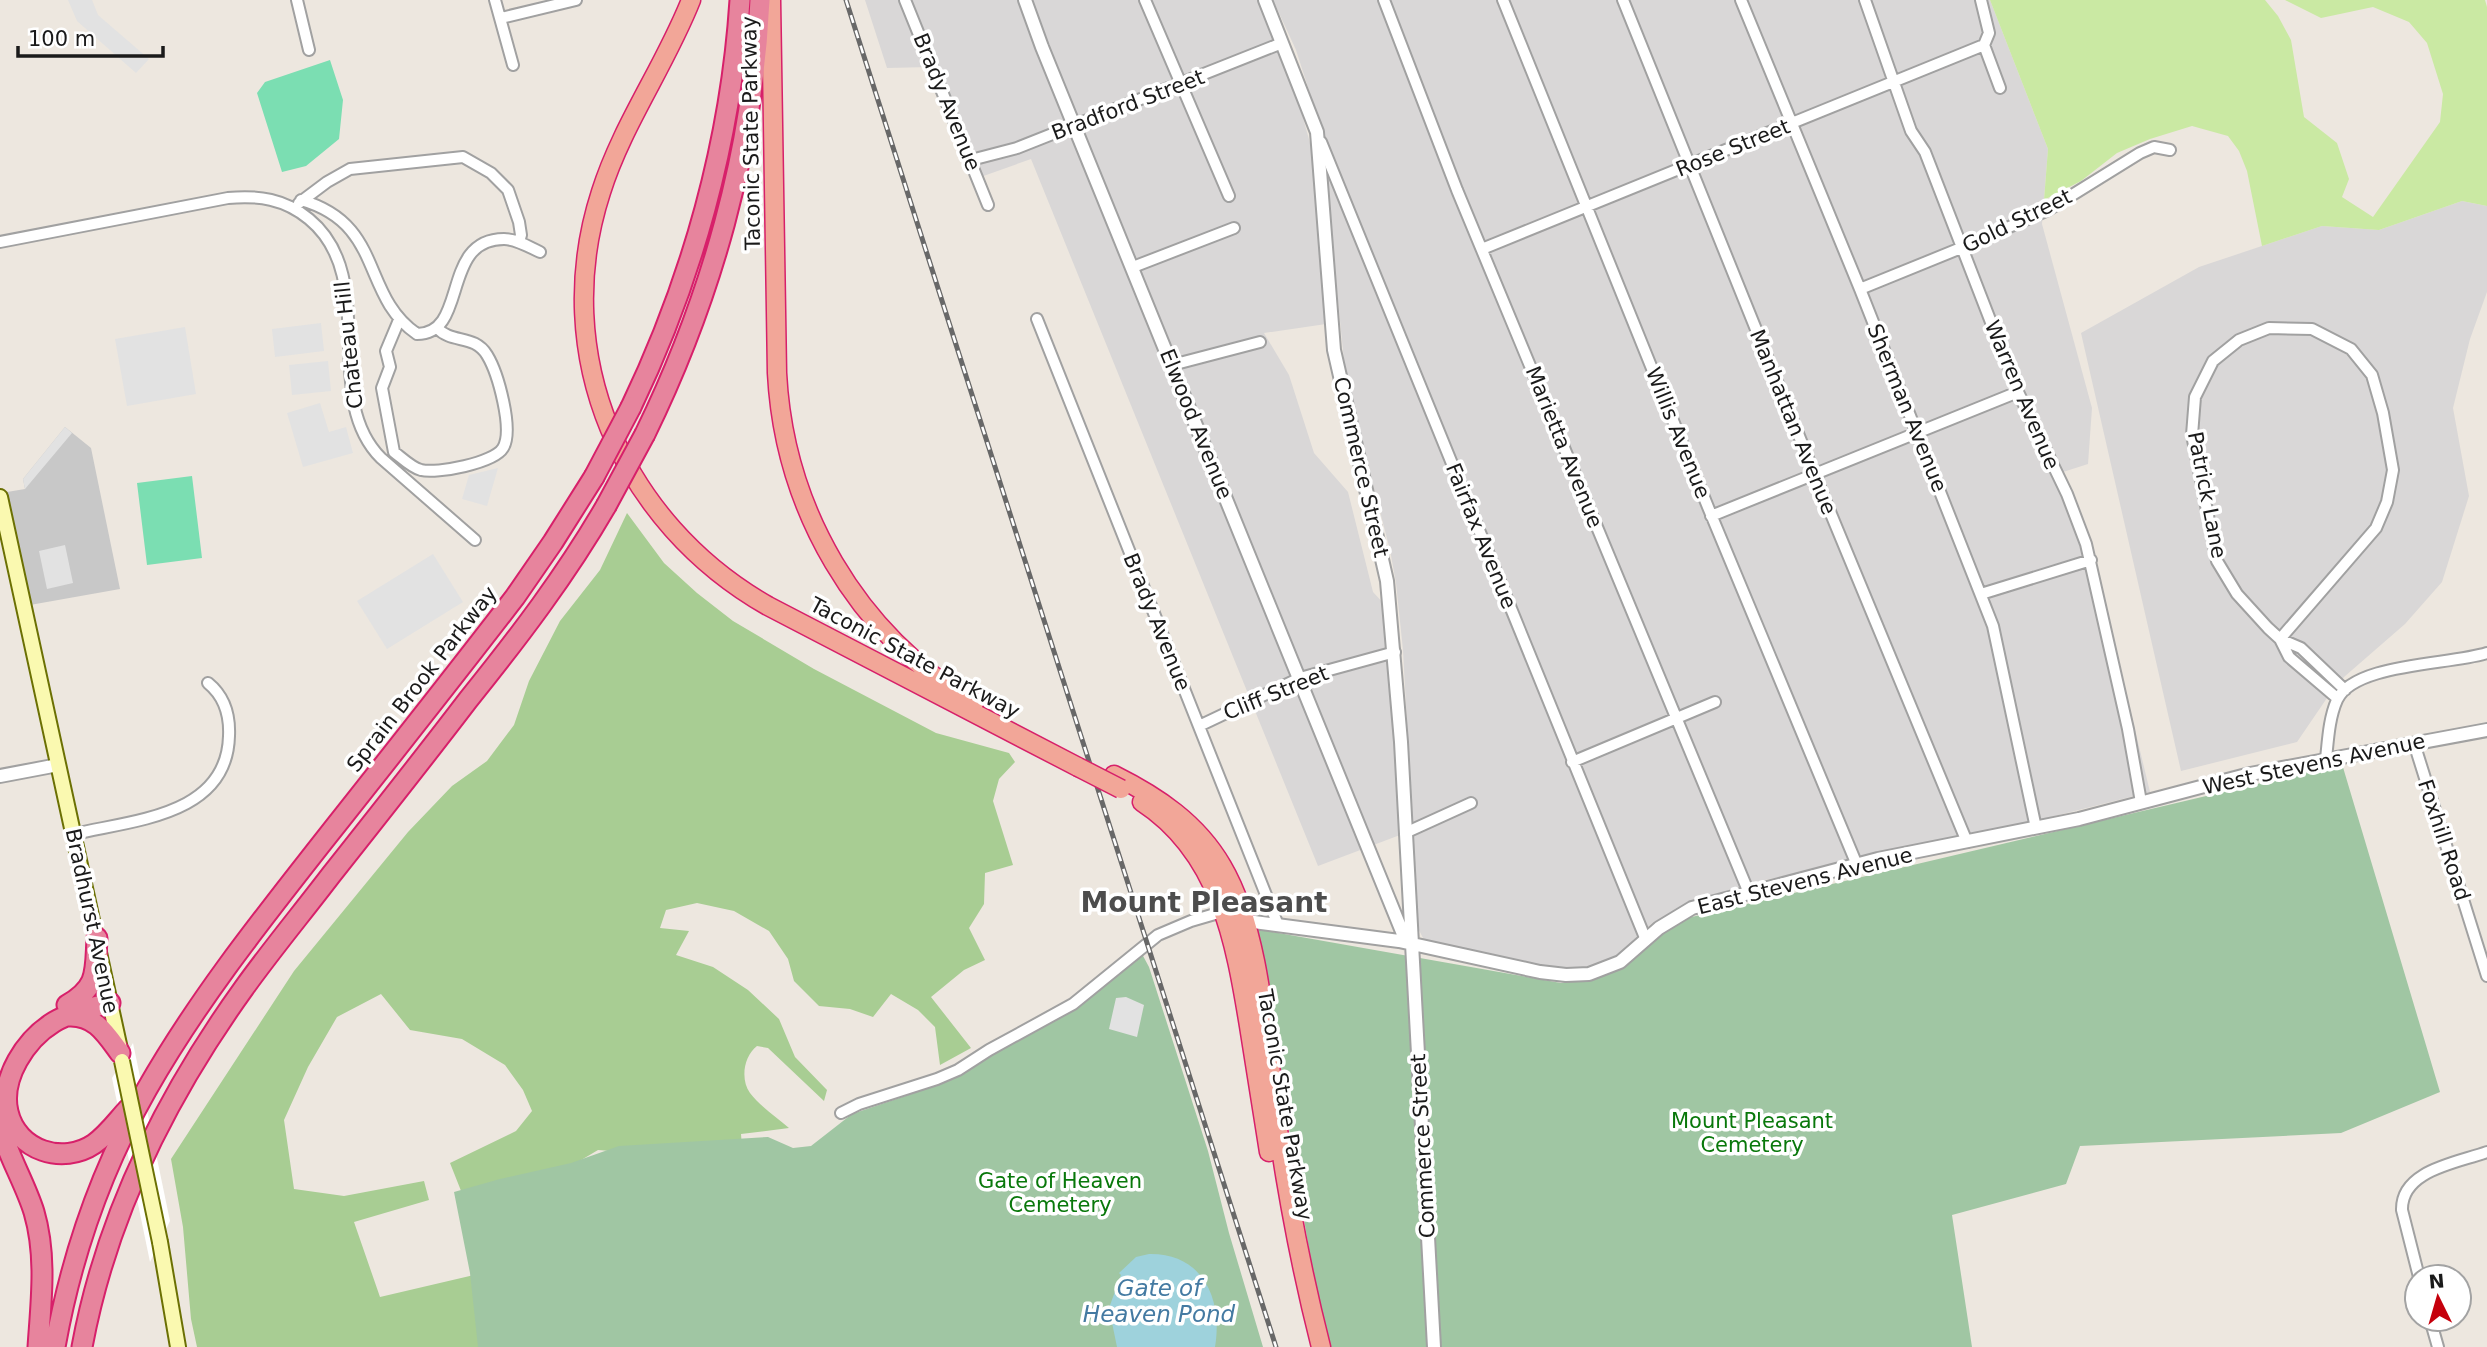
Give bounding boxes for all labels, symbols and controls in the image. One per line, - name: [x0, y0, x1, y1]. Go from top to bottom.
- scale bar: [18, 14, 163, 58]
- street label: Taconic State Parkway: [737, 16, 765, 251]
- text: 100 m: [28, 27, 95, 51]
- street label: Brady Avenue: [908, 30, 986, 174]
- street label: Bradford Street: [1048, 65, 1208, 145]
- street label: Rose Street: [1672, 114, 1794, 182]
- street label: Gold Street: [1958, 184, 2076, 258]
- street label: Chateau Hill: [330, 280, 368, 410]
- street label: Warren Avenue: [1980, 317, 2064, 473]
- street label: Sherman Avenue: [1862, 320, 1952, 496]
- street label: Manhattan Avenue: [1745, 326, 1841, 518]
- street label: Elwood Avenue: [1155, 345, 1237, 503]
- street label: Marietta Avenue: [1521, 363, 1607, 531]
- street label: Willis Avenue: [1641, 364, 1715, 502]
- street label: Commerce Street: [1329, 374, 1393, 560]
- street label: Patrick Lane: [2183, 430, 2231, 560]
- street label: Fairfax Avenue: [1441, 460, 1521, 612]
- street label: Brady Avenue: [1118, 550, 1196, 694]
- street label: Sprain Brook Parkway: [342, 581, 502, 777]
- street label: Taconic State Parkway: [805, 592, 1024, 724]
- street label: Cliff Street: [1220, 661, 1332, 725]
- street label: West Stevens Avenue: [2200, 729, 2428, 799]
- street label: Foxhill Road: [2413, 776, 2475, 904]
- street label: Bradhurst Avenue: [61, 826, 123, 1016]
- street label: East Stevens Avenue: [1695, 843, 1915, 919]
- district label: Mount Pleasant: [1081, 886, 1327, 919]
- street label: Taconic State Parkway: [1253, 987, 1317, 1222]
- street label: Commerce Street: [1406, 1053, 1440, 1239]
- park label: Mount Pleasant Cemetery: [1671, 1109, 1833, 1157]
- park label: Gate of Heaven Cemetery: [978, 1169, 1142, 1217]
- north arrow: [2403, 1263, 2473, 1333]
- text: N: [2428, 1269, 2445, 1293]
- water label: Gate of Heaven Pond: [1083, 1275, 1236, 1327]

